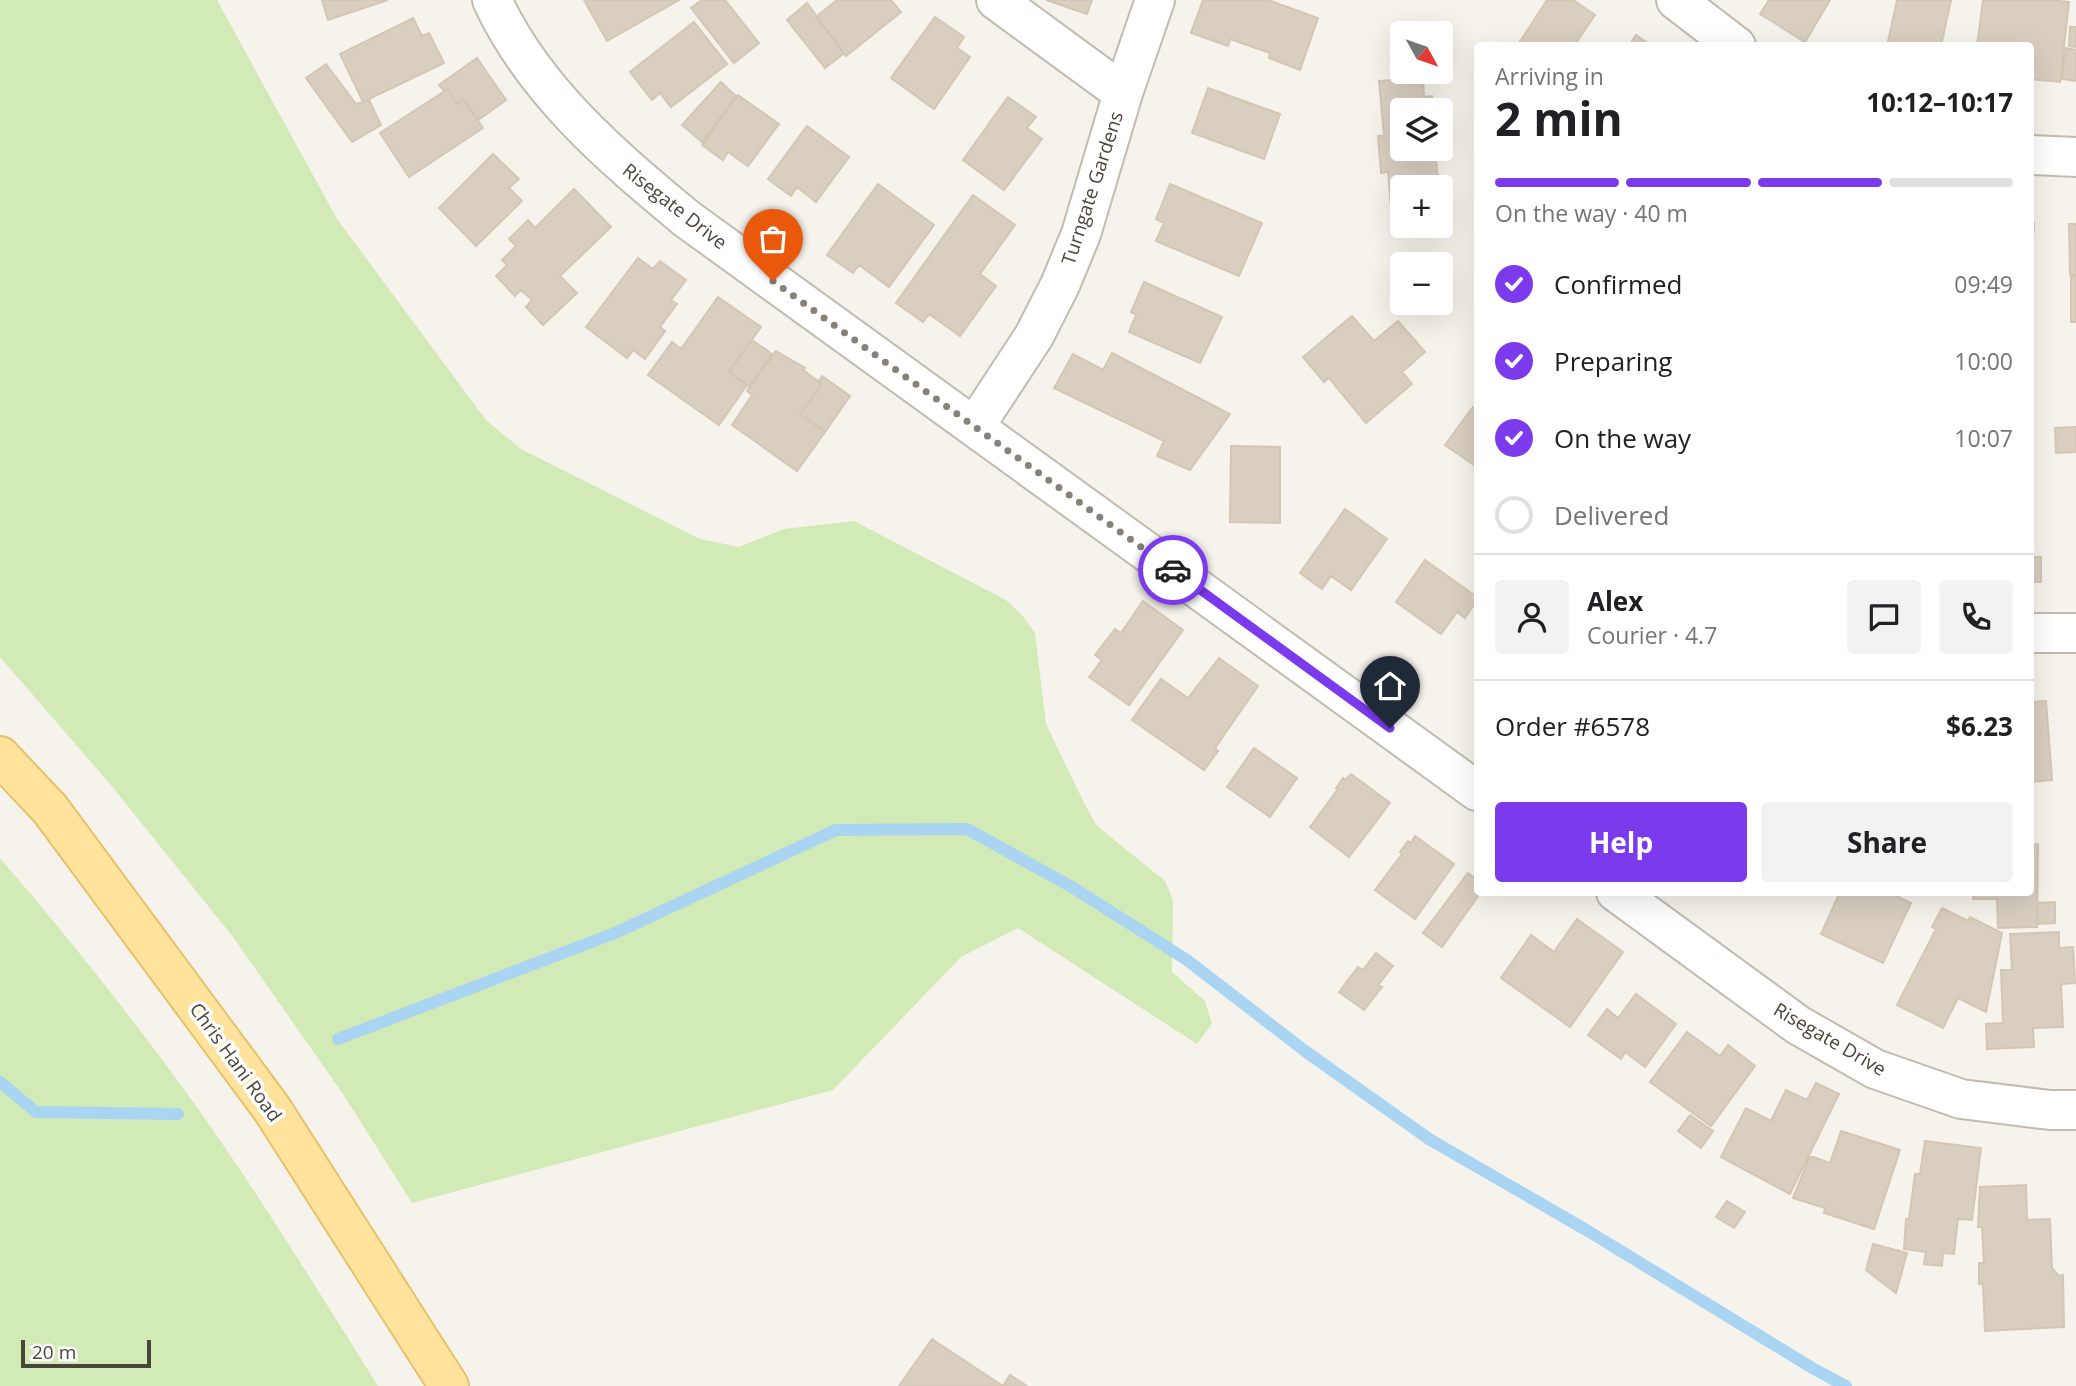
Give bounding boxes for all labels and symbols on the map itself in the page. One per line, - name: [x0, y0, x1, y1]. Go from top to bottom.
- north arrow: [1390, 21, 1452, 84]
- street label: Turngate Gardens: [1055, 108, 1129, 268]
- street label: Risegate Drive: [617, 157, 733, 255]
- pin: [743, 209, 803, 281]
- courier: [1138, 535, 1208, 605]
- pin: [1360, 656, 1420, 728]
- street label: Risegate Drive: [1769, 996, 1891, 1082]
- street label: Chris Hani Road: [184, 997, 288, 1127]
- scale bar: [21, 1337, 150, 1369]

